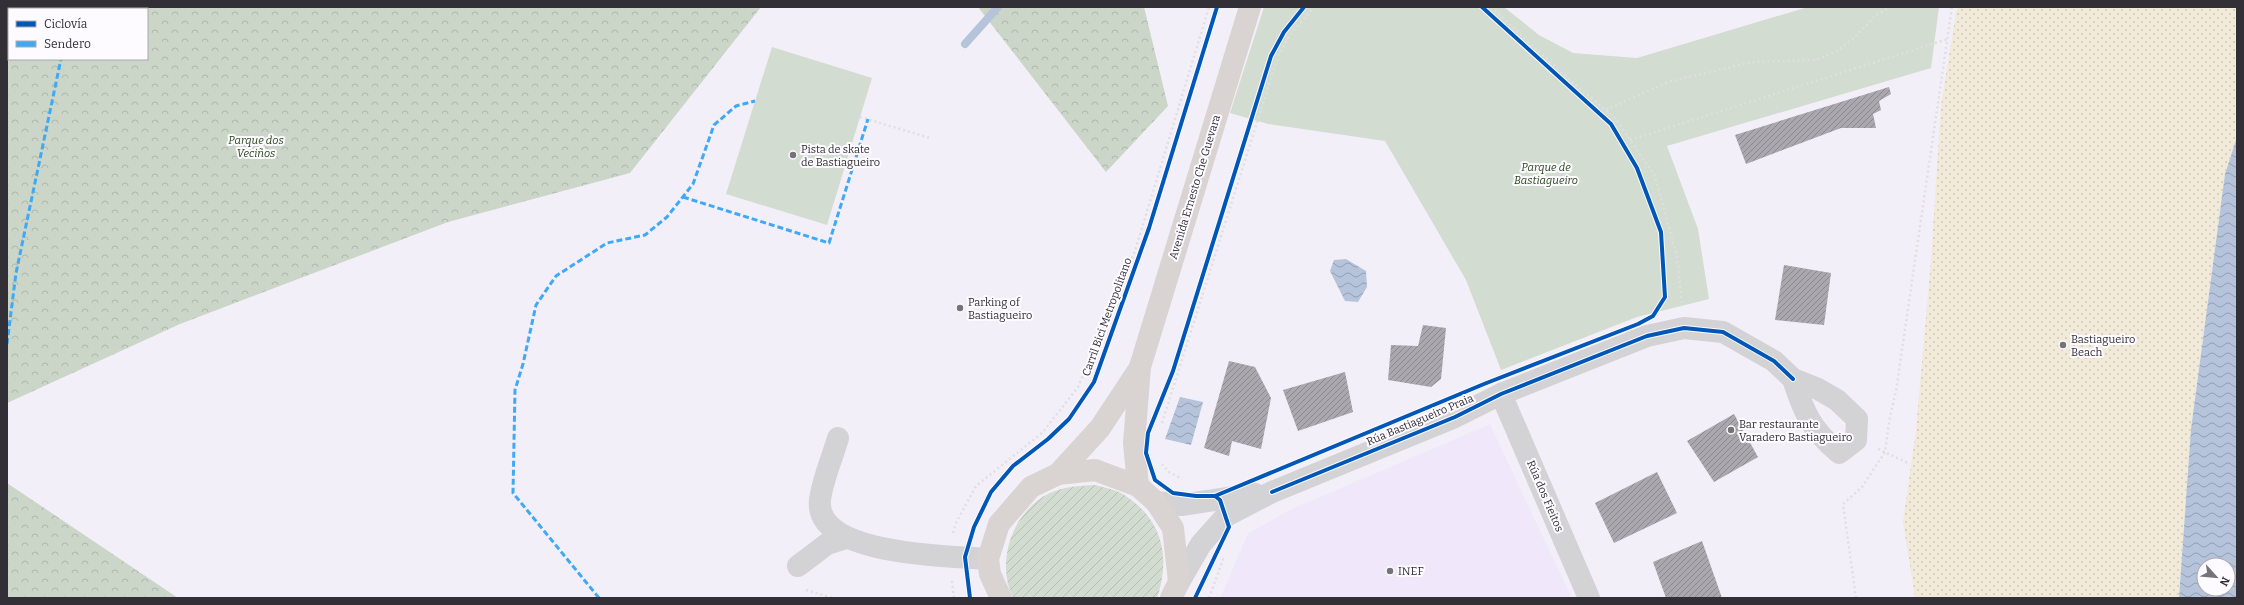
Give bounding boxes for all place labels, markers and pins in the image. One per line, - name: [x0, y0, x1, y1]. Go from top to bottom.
- place label: Pista de skate de Bastiagueiro: [801, 143, 880, 169]
- marker: Pista de skate de Bastiagueiro: [788, 150, 798, 160]
- place label: Parking of Bastiagueiro: [968, 296, 1032, 322]
- marker: Parking of Bastiagueiro: [955, 303, 965, 313]
- place label: Bastiagueiro Beach: [2071, 333, 2135, 359]
- marker: Bastiagueiro Beach: [2058, 340, 2068, 350]
- place label: Bar restaurante Varadero Bastiagueiro: [1739, 418, 1852, 444]
- marker: Bar restaurante Varadero Bastiagueiro: [1726, 425, 1736, 435]
- place label: INEF: [1398, 565, 1424, 578]
- marker: INEF: [1385, 566, 1395, 576]

